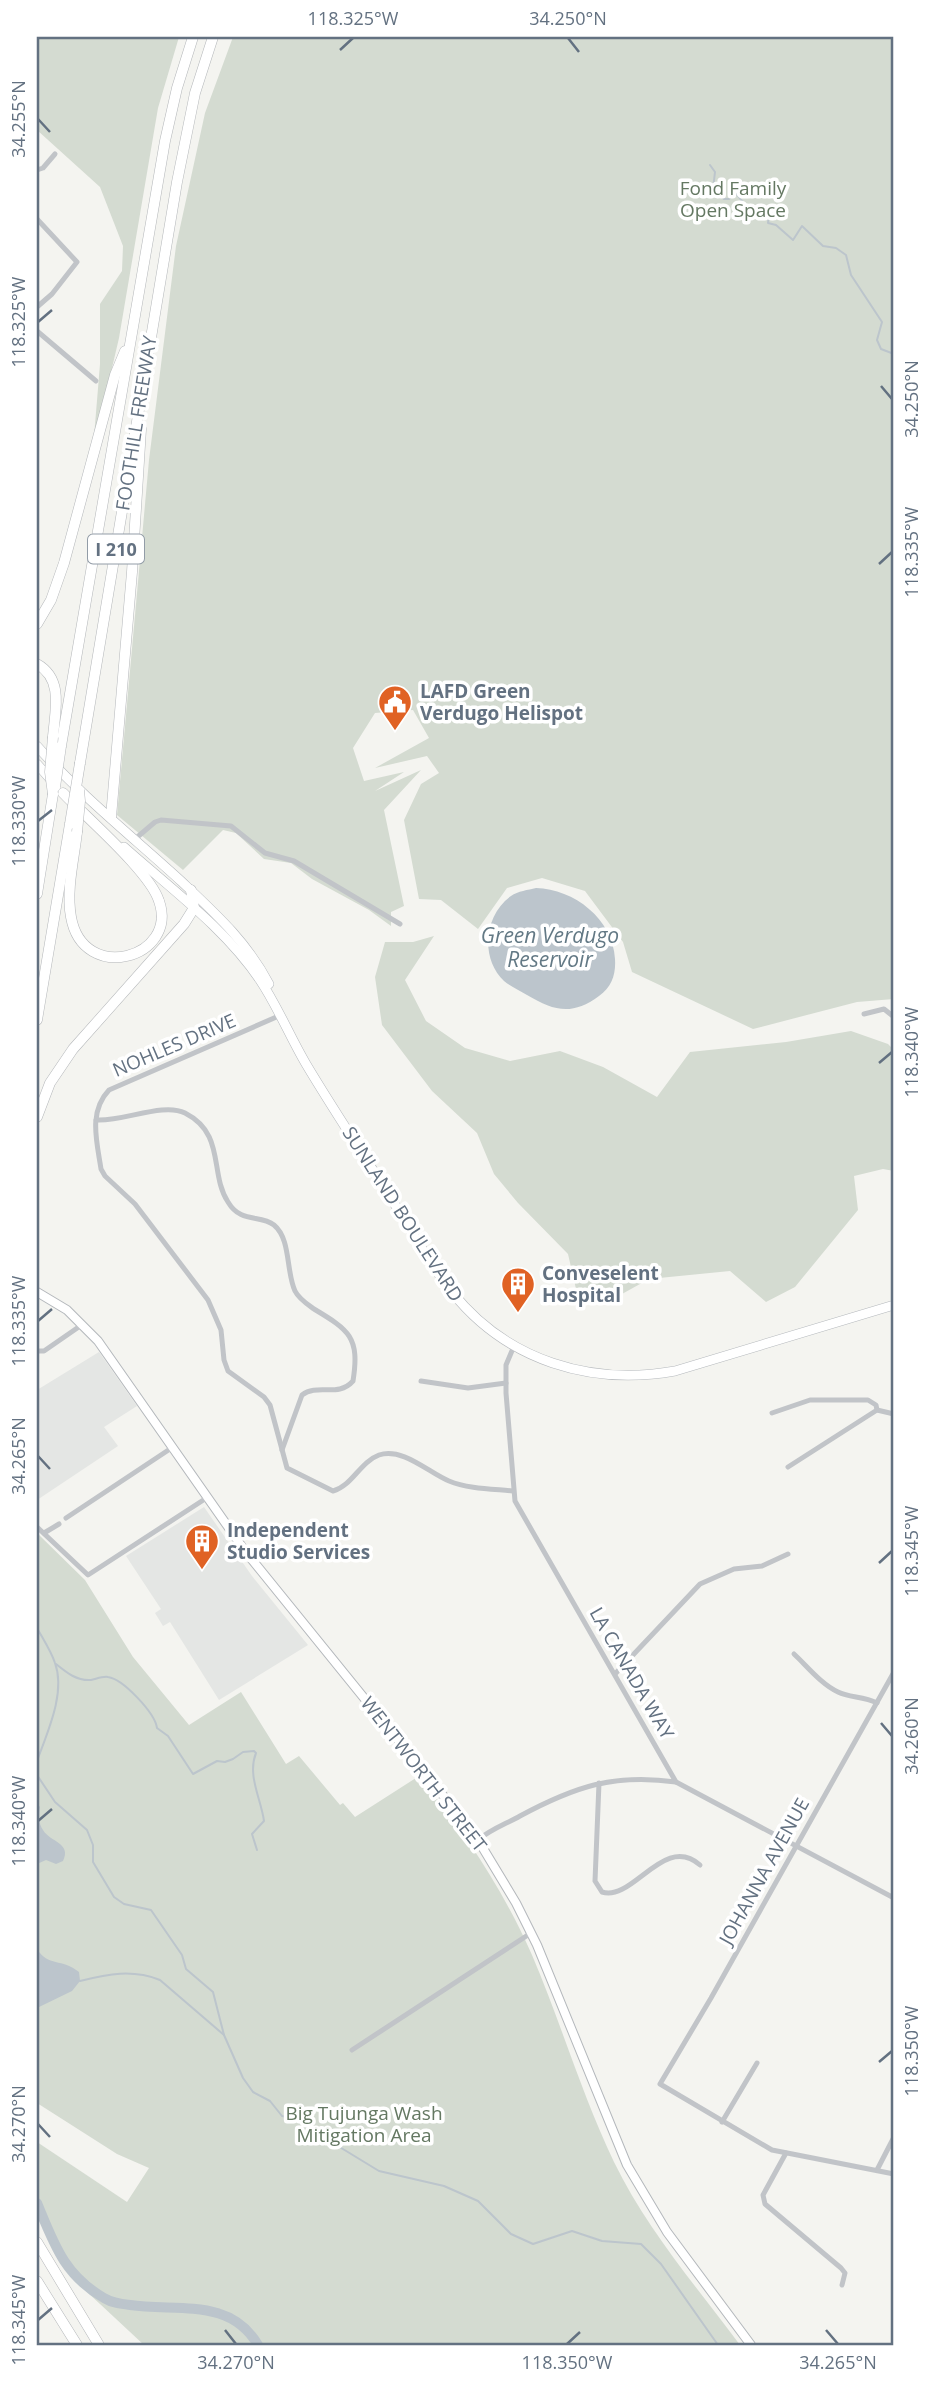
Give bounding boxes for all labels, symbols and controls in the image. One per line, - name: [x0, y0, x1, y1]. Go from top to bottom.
- text: 118.325°W: [308, 6, 399, 30]
- text: 34.250°N: [529, 6, 607, 30]
- text: 34.255°N: [6, 80, 30, 158]
- park label: Fond Family Open Space: [680, 175, 787, 223]
- text: 118.325°W: [6, 276, 30, 367]
- street label: FOOTHILL FREEWAY: [109, 333, 163, 512]
- text: 34.250°N: [899, 360, 923, 438]
- text: 118.335°W: [899, 506, 923, 597]
- road number: I 210: [88, 534, 144, 564]
- place label: LAFD Green Verdugo Helispot: [420, 678, 583, 726]
- public building icon: LAFD Green Verdugo Helispot: [376, 683, 414, 732]
- text: 118.330°W: [6, 775, 30, 866]
- water label: Green Verdugo Reservoir: [481, 921, 619, 973]
- text: 118.340°W: [899, 1006, 923, 1097]
- street label: NOHLES DRIVE: [108, 1007, 240, 1083]
- street label: SUNLAND BOULEVARD: [337, 1121, 469, 1307]
- place label: Conveselent Hospital: [542, 1260, 659, 1308]
- building icon: Conveselent Hospital: [499, 1265, 537, 1314]
- text: 118.335°W: [6, 1275, 30, 1366]
- text: 34.265°N: [6, 1417, 30, 1495]
- text: 118.345°W: [899, 1505, 923, 1596]
- place label: Independent Studio Services: [227, 1517, 370, 1565]
- building icon: Independent Studio Services: [183, 1522, 221, 1571]
- street label: LA CANADA WAY: [584, 1602, 680, 1744]
- street label: WENTWORTH STREET: [355, 1691, 493, 1857]
- text: 34.260°N: [899, 1697, 923, 1775]
- text: 118.340°W: [6, 1775, 30, 1866]
- street label: JOHANNA AVENUE: [712, 1793, 815, 1951]
- text: 118.350°W: [899, 2005, 923, 2096]
- text: 34.270°N: [6, 2085, 30, 2163]
- park label: Big Tujunga Wash Mitigation Area: [285, 2100, 443, 2148]
- text: 118.345°W: [6, 2274, 30, 2365]
- text: 34.270°N: [197, 2350, 275, 2374]
- text: 118.350°W: [522, 2350, 613, 2374]
- text: 34.265°N: [799, 2350, 877, 2374]

